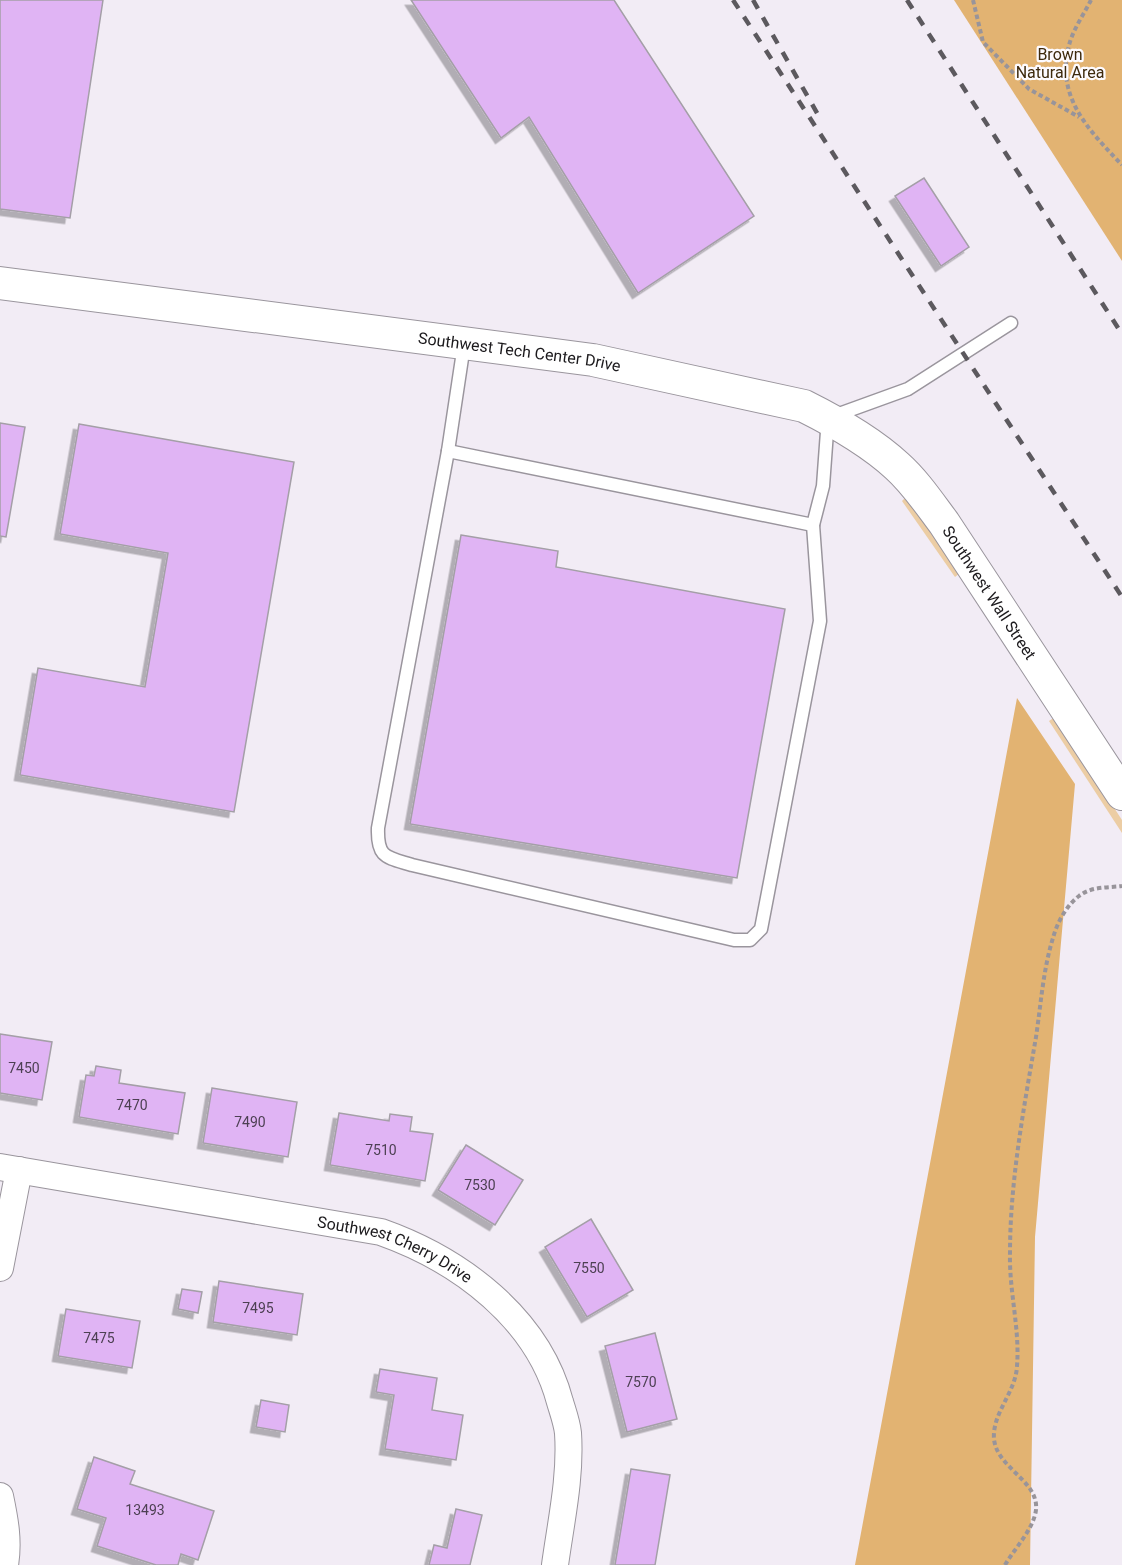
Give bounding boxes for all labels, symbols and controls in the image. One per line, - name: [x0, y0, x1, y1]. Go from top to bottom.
- park label: Brown Natural Area: [1016, 45, 1104, 82]
- street label: Southwest Tech Center Drive: [417, 328, 623, 375]
- street label: Southwest Wall Street: [939, 522, 1040, 663]
- house number: 7450: [8, 1060, 40, 1076]
- house number: 7470: [116, 1097, 148, 1113]
- house number: 7490: [234, 1114, 266, 1130]
- house number: 7510: [365, 1142, 397, 1158]
- house number: 7530: [464, 1177, 496, 1193]
- street label: Southwest Cherry Drive: [316, 1212, 476, 1287]
- house number: 7550: [573, 1260, 605, 1276]
- house number: 7495: [242, 1300, 274, 1316]
- house number: 7475: [83, 1330, 115, 1346]
- house number: 7570: [625, 1374, 657, 1390]
- house number: 13493: [125, 1502, 165, 1518]

